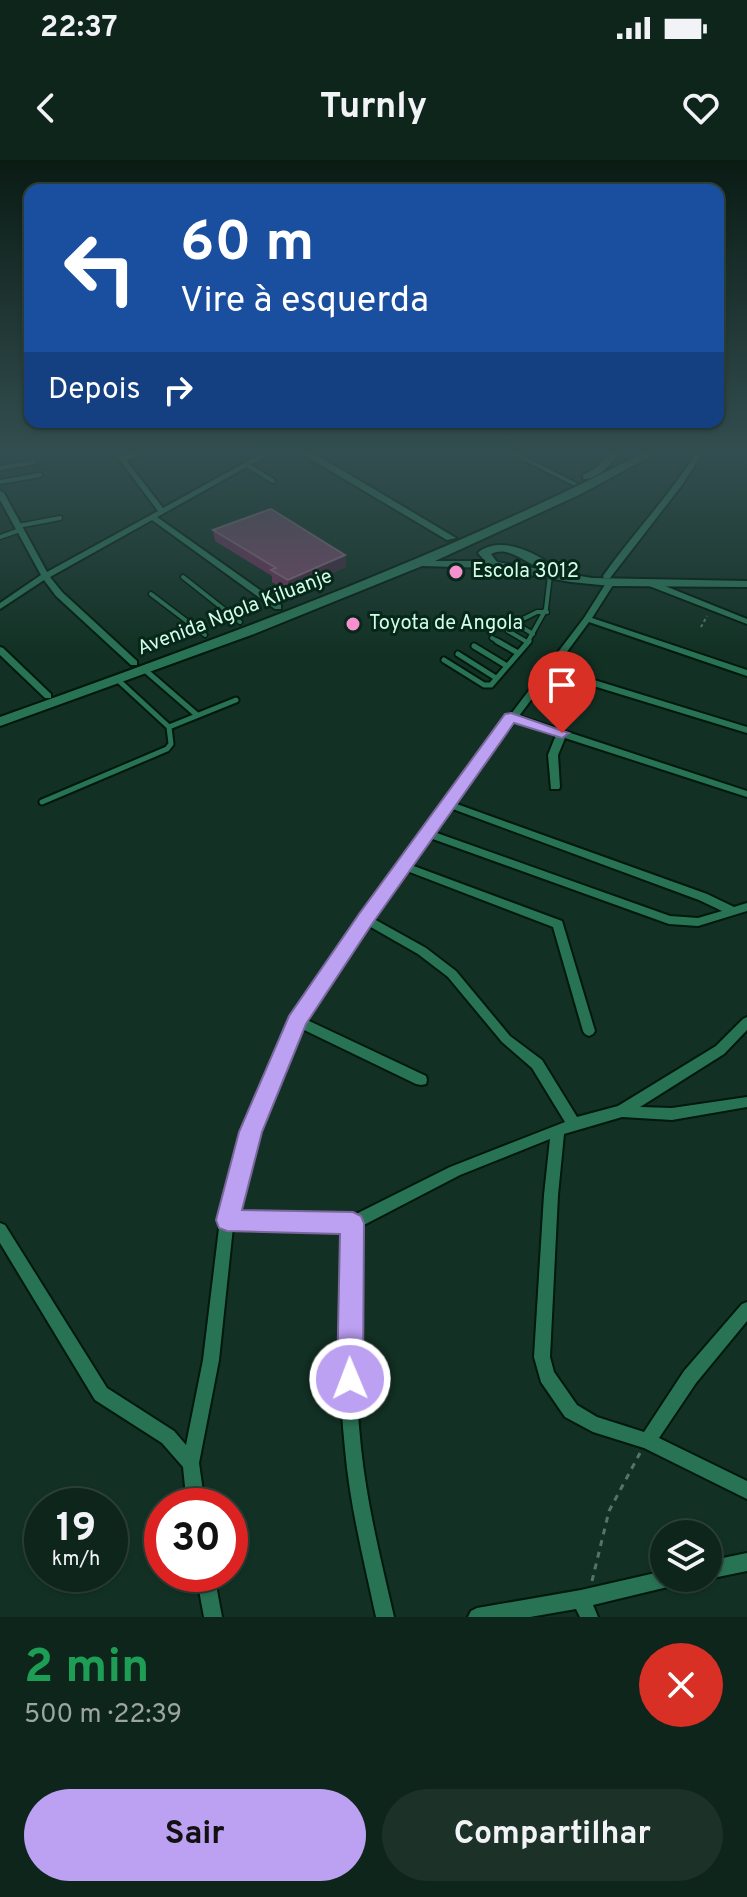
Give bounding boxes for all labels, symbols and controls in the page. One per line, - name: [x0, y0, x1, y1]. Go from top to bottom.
- text: 22:37: [40, 10, 118, 47]
- text: Turnly: [320, 85, 427, 131]
- icon: back: [24, 86, 68, 130]
- icon: heart: [679, 86, 723, 130]
- text: 60 m: [180, 210, 314, 280]
- icon: left: [48, 216, 152, 320]
- text: Vire à esquerda: [180, 279, 429, 325]
- icon: right: [156, 368, 200, 412]
- text: Depois: [48, 372, 140, 409]
- place label: Escola 3012: [472, 559, 579, 585]
- marker: Escola 3012: [447, 563, 465, 581]
- street label: Avenida Ngola Kiluanje: [134, 564, 336, 662]
- place label: Toyota de Angola: [369, 611, 523, 637]
- marker: Toyota de Angola: [344, 615, 362, 633]
- pin: [528, 651, 596, 733]
- icon: arrive: [540, 663, 584, 707]
- position arrow: [308, 1337, 392, 1421]
- speed limit sign: 30: [144, 1488, 248, 1592]
- text: 19: [56, 1505, 96, 1555]
- map controls: [650, 1520, 722, 1592]
- button: layers: [650, 1520, 722, 1592]
- text: km/h: [52, 1547, 100, 1573]
- text: 2 min: [24, 1639, 149, 1699]
- button: close: [639, 1643, 723, 1727]
- text: 500 m · 22:39: [24, 1699, 182, 1732]
- button: Sair: [24, 1789, 366, 1881]
- button: Compartilhar: [382, 1789, 723, 1881]

